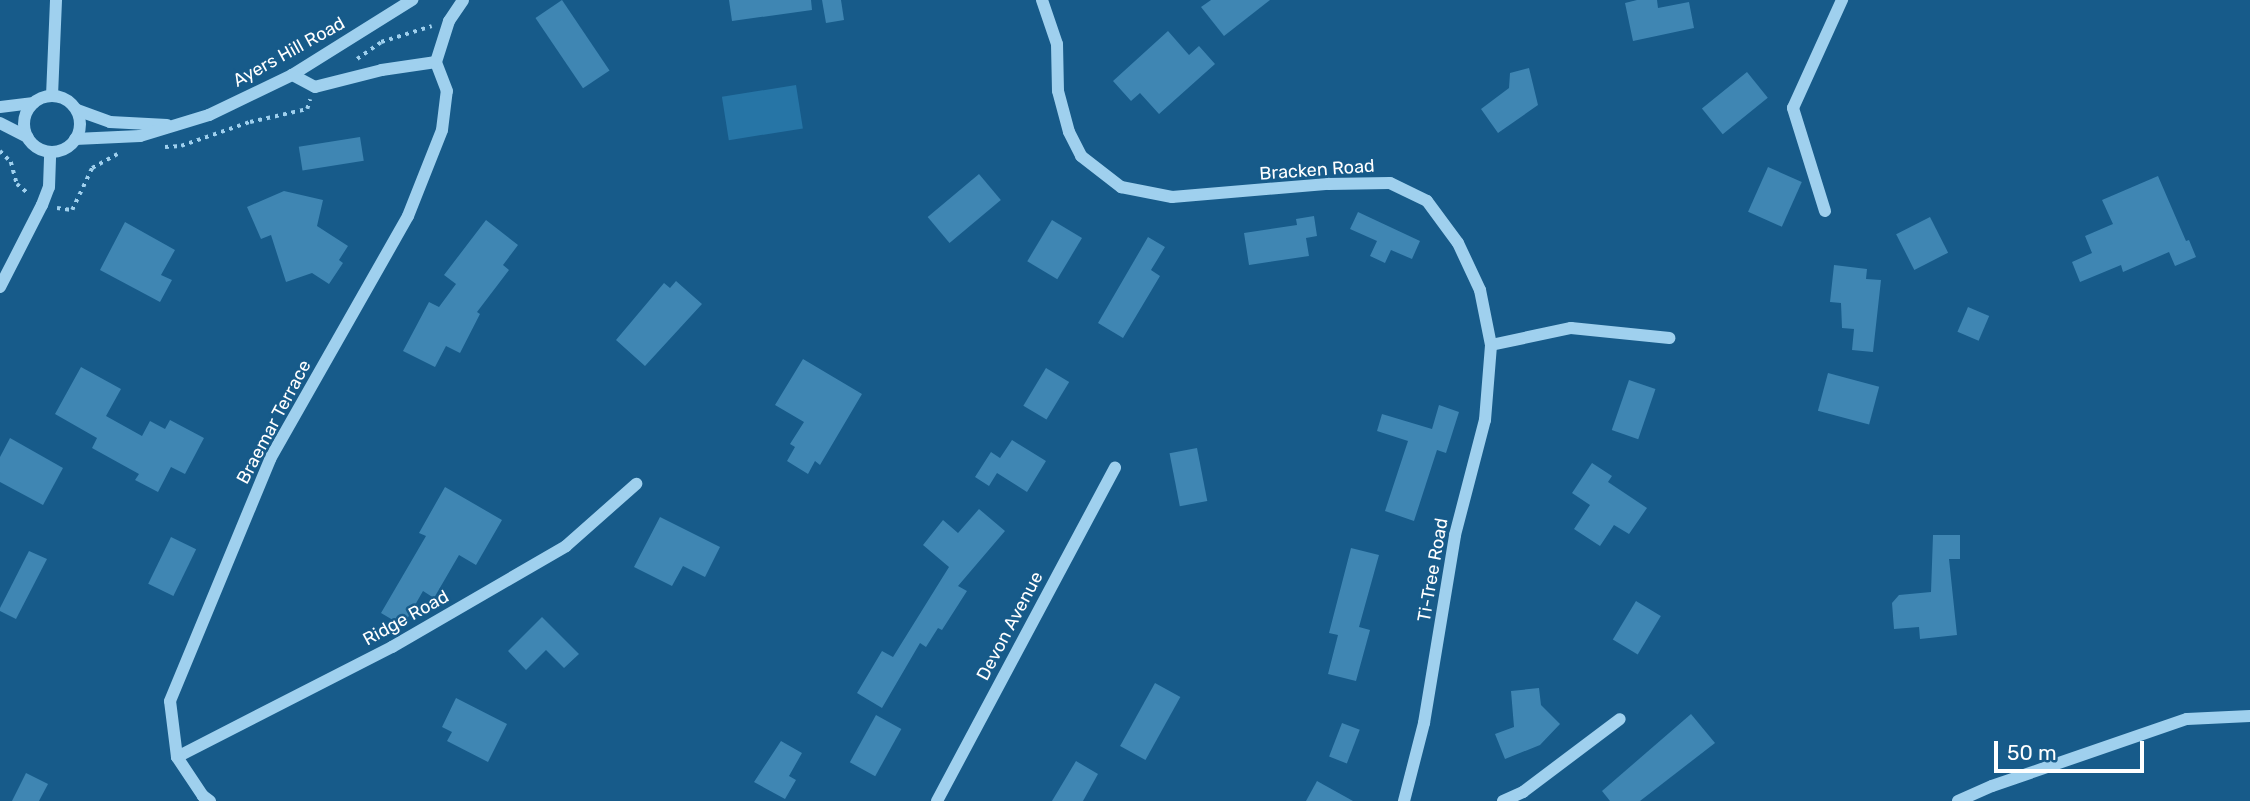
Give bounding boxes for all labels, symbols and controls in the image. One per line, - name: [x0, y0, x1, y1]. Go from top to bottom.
- street label: Ayers Hill Road: [229, 12, 349, 92]
- street label: Bracken Road: [1259, 155, 1375, 185]
- street label: Braemar Terrace: [232, 356, 316, 488]
- street label: Ti-Tree Road: [1413, 516, 1453, 624]
- street label: Devon Avenue: [972, 568, 1048, 684]
- street label: Ridge Road: [359, 586, 453, 650]
- scale bar: [1998, 728, 2148, 772]
- text: 50 m: [2007, 740, 2057, 765]

